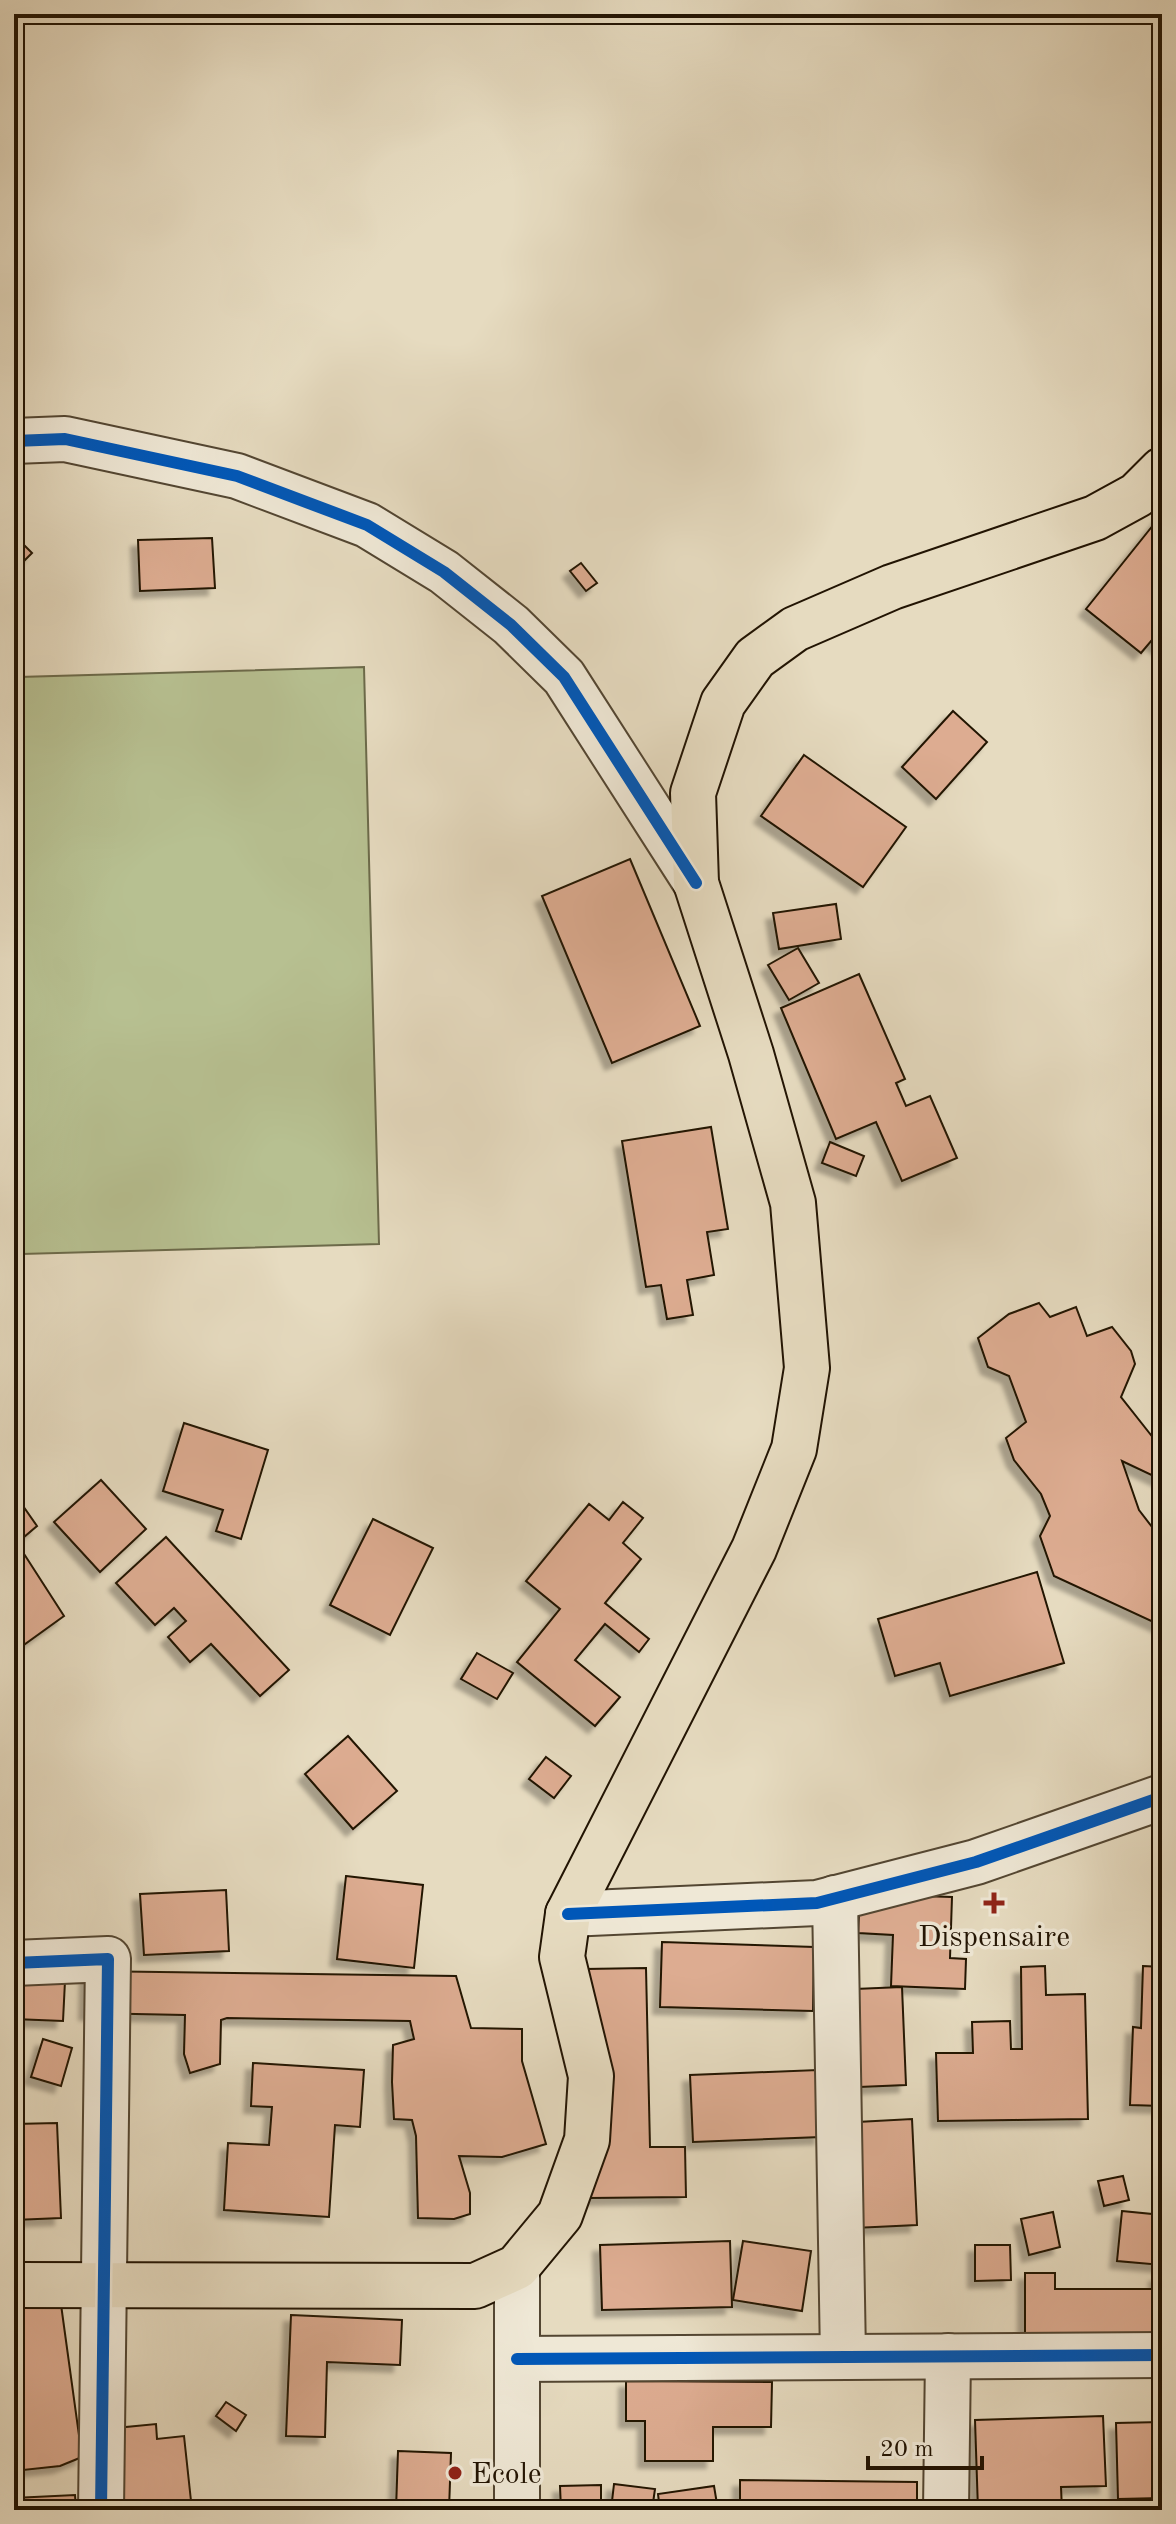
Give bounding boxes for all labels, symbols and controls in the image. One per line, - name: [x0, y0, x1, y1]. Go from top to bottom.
- marker: Dispensaire: [983, 1892, 1005, 1914]
- place label: Dispensaire: [918, 1923, 1070, 1953]
- scale bar: [868, 2420, 982, 2470]
- text: 20 m: [880, 2438, 934, 2462]
- place label: Ecole: [471, 2460, 542, 2490]
- marker: Ecole: [446, 2464, 464, 2482]

